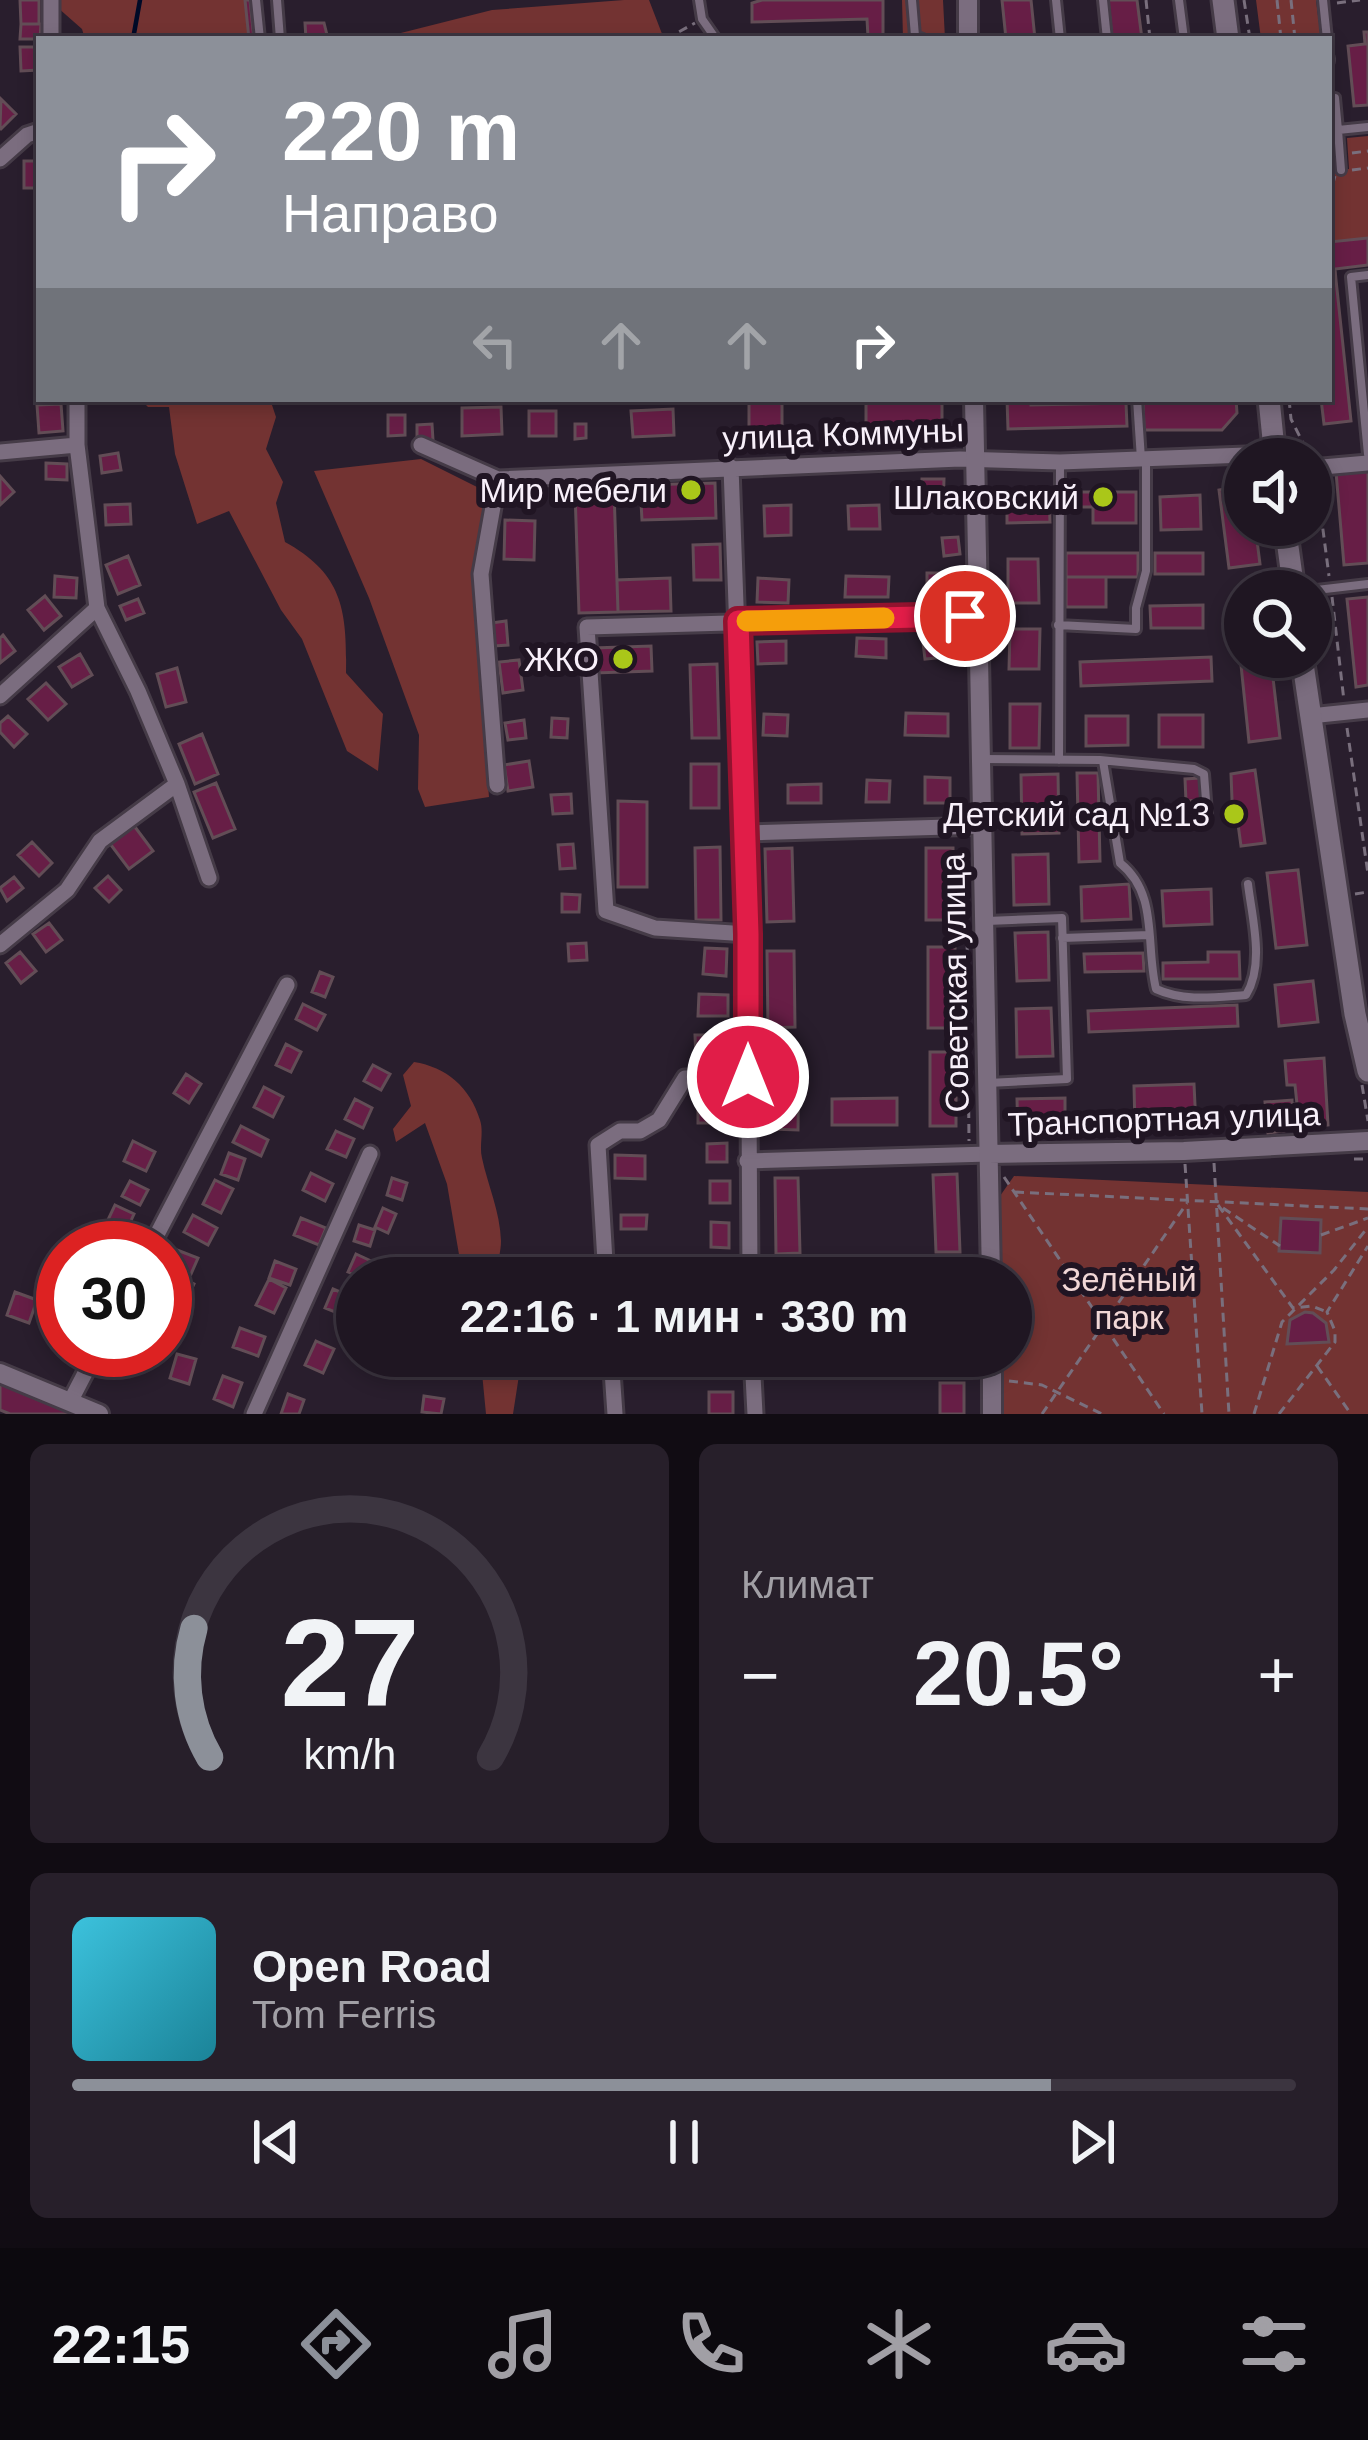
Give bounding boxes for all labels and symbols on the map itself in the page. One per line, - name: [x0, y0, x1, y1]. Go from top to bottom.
- street label: улица Коммуны: [722, 411, 964, 457]
- place label: Мир мебели: [479, 472, 667, 509]
- marker: Мир мебели: [678, 477, 704, 503]
- place label: Шлаковский: [893, 479, 1079, 516]
- marker: Шлаковский: [1090, 484, 1116, 510]
- pin: [914, 565, 1016, 667]
- place label: ЖКО: [524, 641, 599, 678]
- marker: ЖКО: [610, 646, 636, 672]
- place label: Детский сад №13: [943, 796, 1210, 833]
- marker: Детский сад №13: [1221, 801, 1247, 827]
- street label: Советская улица: [934, 852, 976, 1113]
- position arrow: [685, 1014, 811, 1140]
- street label: Транспортная улица: [1007, 1095, 1322, 1143]
- speed limit sign: 30: [36, 1221, 192, 1377]
- park label: Зелёный парк: [1061, 1261, 1197, 1336]

